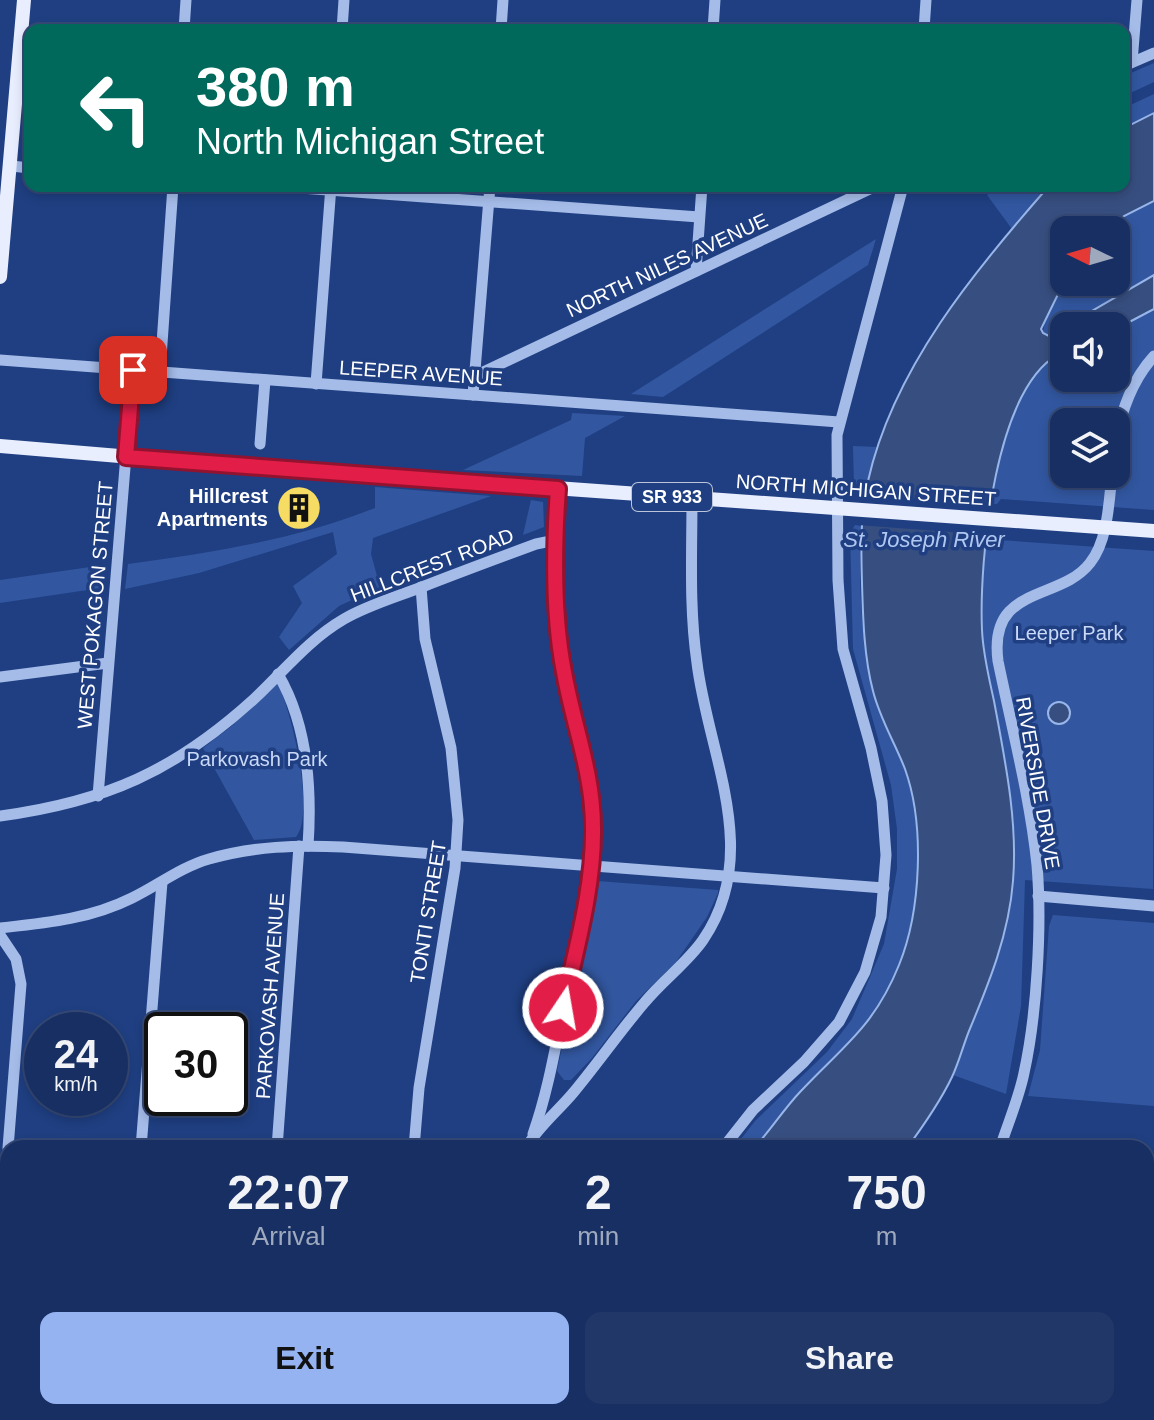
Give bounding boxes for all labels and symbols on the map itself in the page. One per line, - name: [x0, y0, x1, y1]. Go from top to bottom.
- street label: NORTH NILES AVENUE: [563, 209, 771, 321]
- north arrow: [1050, 216, 1130, 296]
- pin: [99, 336, 167, 404]
- street label: LEEPER AVENUE: [338, 356, 504, 390]
- street label: NORTH MICHIGAN STREET: [735, 470, 997, 510]
- street label: WEST POKAGON STREET: [73, 480, 117, 730]
- road number: SR 933: [632, 483, 712, 511]
- building icon: Hillcrest Apartments: [275, 484, 323, 532]
- place label: Hillcrest Apartments: [157, 485, 268, 530]
- street label: HILLCREST ROAD: [347, 524, 517, 606]
- water label: St. Joseph River: [843, 527, 1006, 552]
- park label: Leeper Park: [1015, 622, 1124, 644]
- street label: RIVERSIDE DRIVE: [1012, 695, 1064, 871]
- park label: Parkovash Park: [186, 748, 329, 770]
- street label: TONTI STREET: [406, 839, 450, 985]
- street label: PARKOVASH AVENUE: [252, 892, 288, 1100]
- position arrow: [521, 966, 605, 1050]
- speed limit sign: 30: [144, 1012, 248, 1116]

